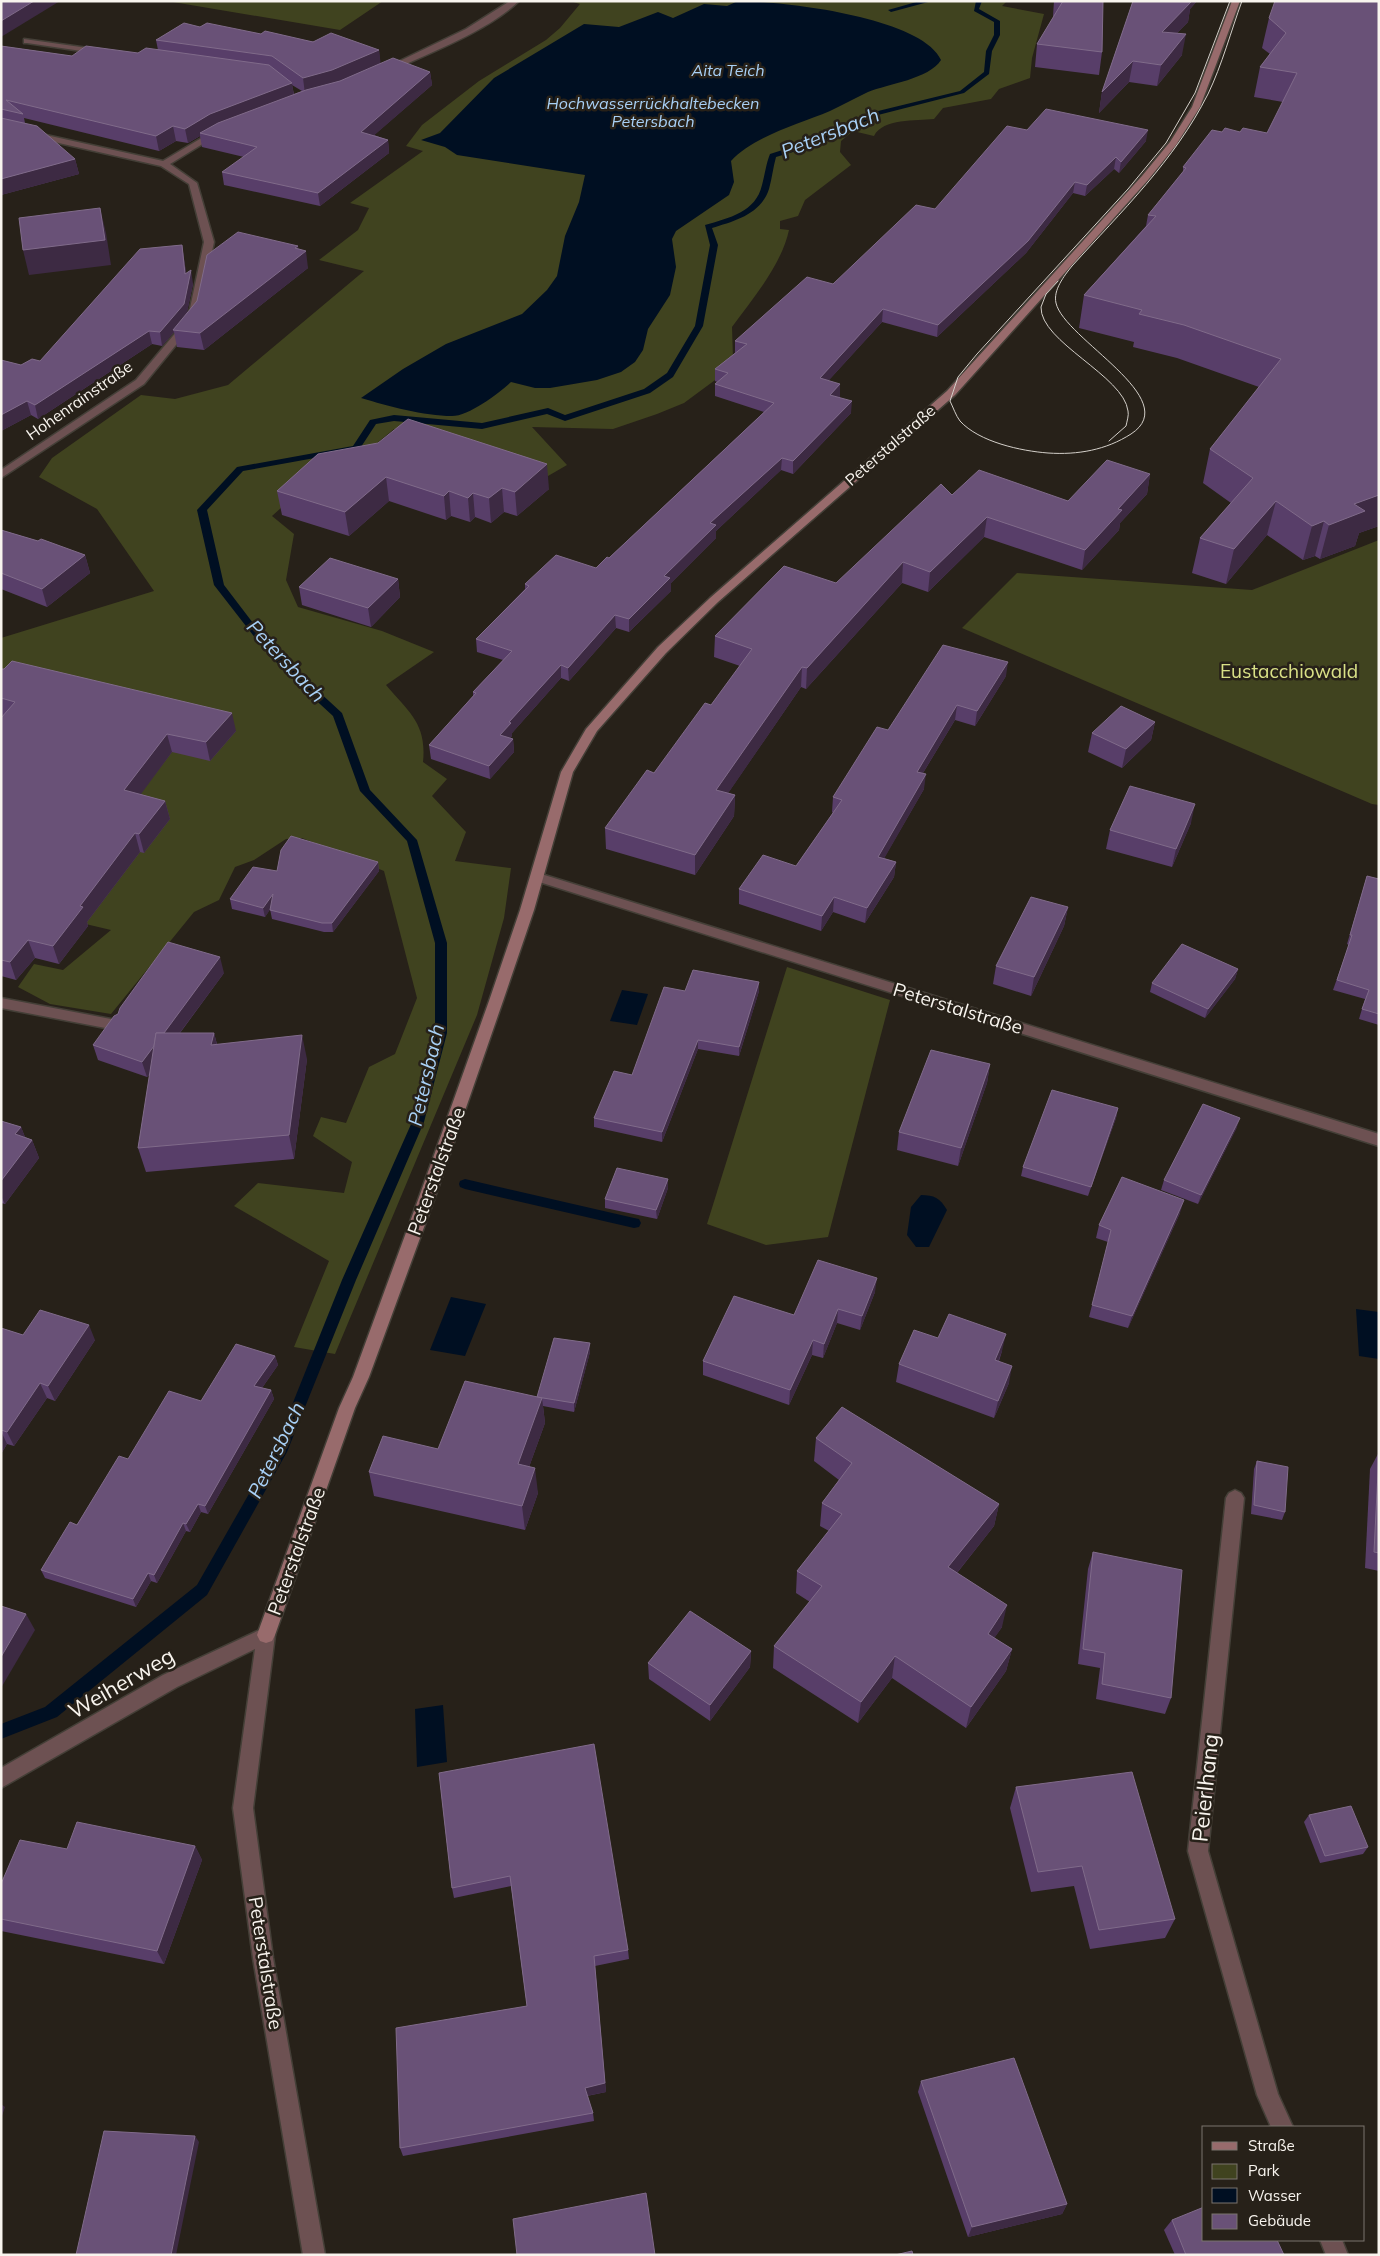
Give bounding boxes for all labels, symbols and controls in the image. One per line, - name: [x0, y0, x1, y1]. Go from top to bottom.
- water label: Aita Teich: [690, 60, 765, 80]
- water label: Hochwasserrückhaltebecken Petersbach: [547, 93, 759, 131]
- water label: Petersbach: [777, 101, 883, 164]
- street label: Hohenrainstraße: [22, 356, 136, 444]
- street label: Peterstalstraße: [841, 400, 939, 490]
- water label: Petersbach: [242, 614, 331, 707]
- park label: Eustacchiowald: [1220, 659, 1358, 683]
- street label: Peterstalstraße: [890, 977, 1026, 1039]
- water label: Petersbach: [402, 1021, 449, 1128]
- street label: Peterstalstraße: [402, 1104, 470, 1238]
- water label: Petersbach: [242, 1398, 310, 1502]
- street label: Peterstalstraße: [262, 1484, 330, 1618]
- street label: Weiherweg: [63, 1641, 179, 1725]
- street label: Peierlhang: [1185, 1733, 1225, 1843]
- street label: Peterstalstraße: [244, 1895, 288, 2031]
- legend: [1202, 2126, 1365, 2241]
- text: Straße: [1248, 2136, 1295, 2155]
- text: Park: [1248, 2161, 1280, 2180]
- text: Wasser: [1248, 2186, 1302, 2205]
- text: Gebäude: [1248, 2211, 1311, 2230]

